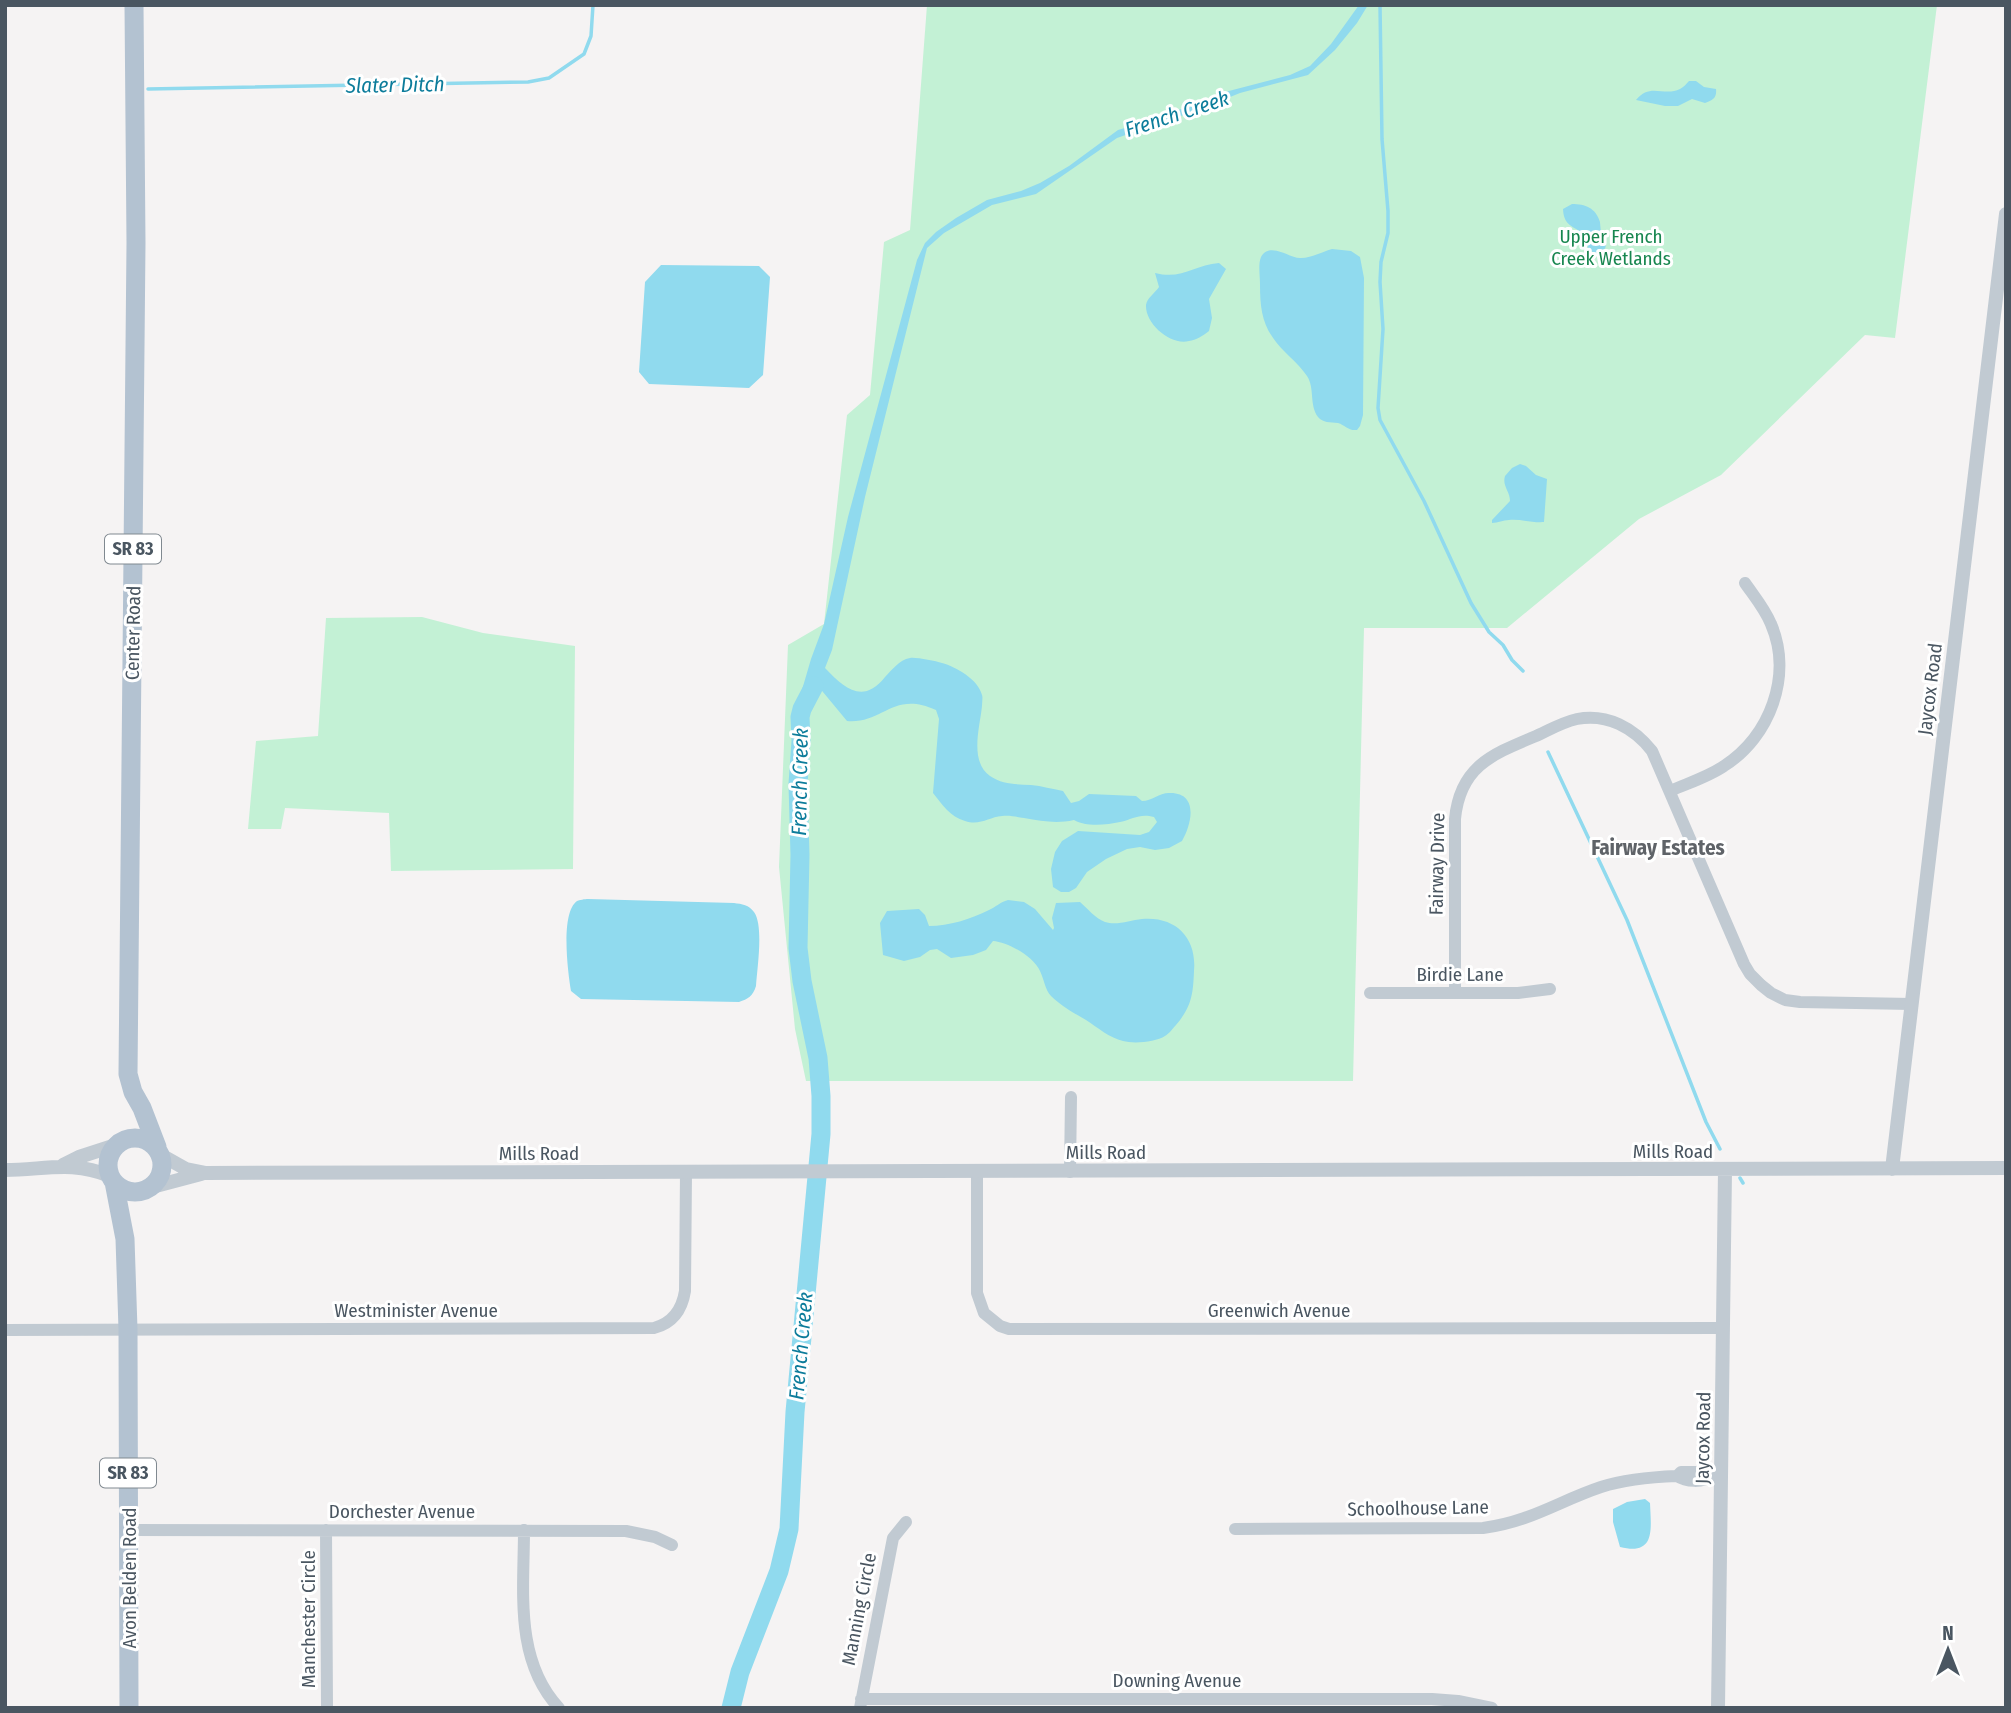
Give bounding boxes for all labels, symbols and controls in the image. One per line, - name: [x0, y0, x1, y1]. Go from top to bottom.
- water label: Slater Ditch: [344, 71, 445, 99]
- water label: French Creek: [1122, 85, 1232, 143]
- park label: Upper French Creek Wetlands: [1551, 225, 1671, 270]
- road number: SR 83: [105, 534, 161, 564]
- street label: Center Road: [121, 586, 145, 680]
- street label: Jaycox Road: [1913, 642, 1947, 736]
- water label: French Creek: [786, 728, 814, 836]
- street label: Fairway Drive: [1425, 813, 1449, 915]
- district label: Fairway Estates: [1591, 835, 1725, 861]
- street label: Birdie Lane: [1416, 963, 1504, 986]
- street label: Mills Road: [1633, 1140, 1713, 1163]
- street label: Mills Road: [1066, 1141, 1146, 1164]
- street label: Mills Road: [499, 1142, 579, 1165]
- water label: French Creek: [783, 1291, 819, 1401]
- street label: Westminister Avenue: [334, 1299, 498, 1322]
- street label: Greenwich Avenue: [1208, 1299, 1350, 1322]
- street label: Jaycox Road: [1691, 1392, 1715, 1484]
- road number: SR 83: [100, 1458, 156, 1488]
- street label: Schoolhouse Lane: [1347, 1495, 1489, 1521]
- street label: Dorchester Avenue: [329, 1500, 475, 1523]
- street label: Avon Belden Road: [118, 1508, 141, 1648]
- street label: Manchester Circle: [297, 1550, 320, 1688]
- street label: Manning Circle: [837, 1551, 881, 1667]
- north arrow: [1913, 1615, 1983, 1685]
- text: N: [1942, 1622, 1954, 1645]
- street label: Downing Avenue: [1113, 1669, 1241, 1692]

